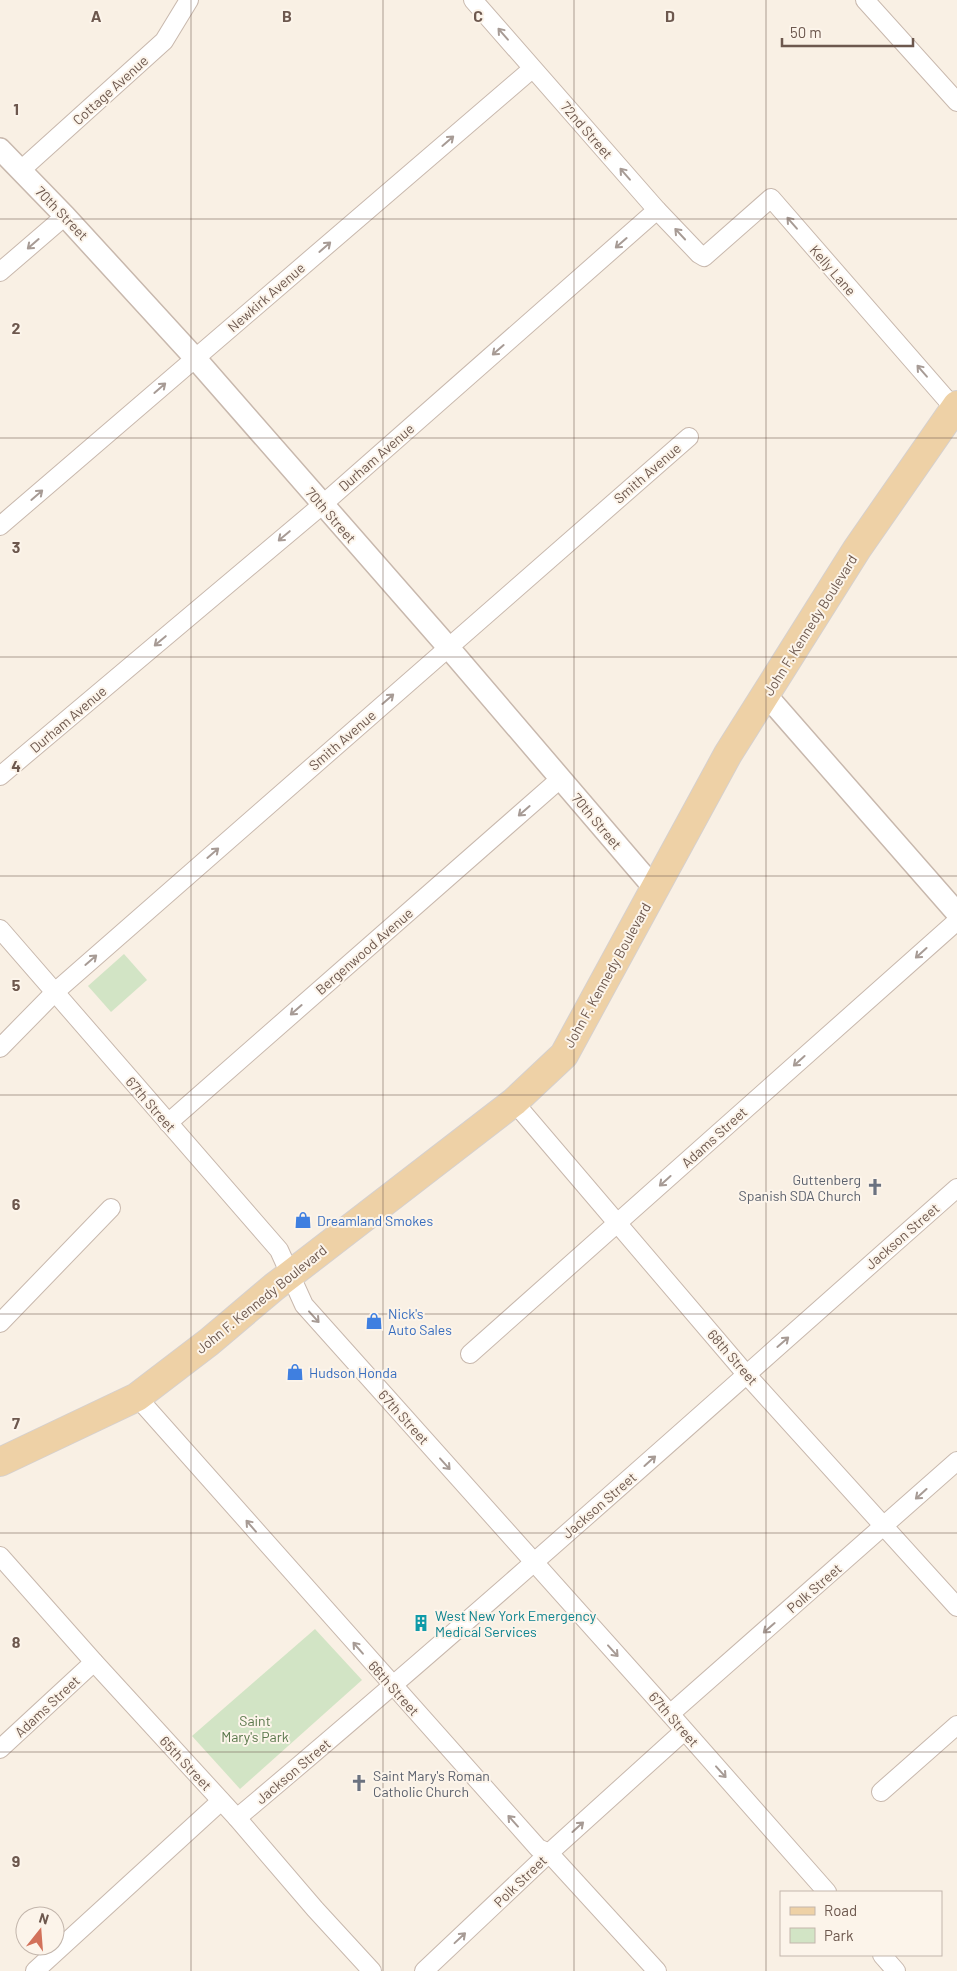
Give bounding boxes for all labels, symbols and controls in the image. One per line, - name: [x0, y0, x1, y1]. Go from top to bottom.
- text: A: [91, 6, 102, 25]
- text: B: [282, 6, 292, 25]
- text: C: [473, 6, 483, 25]
- text: D: [665, 6, 675, 25]
- scale bar: [782, 15, 913, 47]
- text: 50 m: [790, 23, 822, 41]
- one-way arrow: [497, 28, 508, 41]
- street label: Cottage Avenue: [69, 52, 151, 128]
- street label: 72nd Street: [558, 98, 616, 162]
- text: 1: [13, 99, 19, 118]
- one-way arrow: [441, 136, 454, 147]
- one-way arrow: [619, 167, 631, 180]
- street label: 70th Street: [32, 183, 92, 243]
- one-way arrow: [786, 216, 798, 229]
- one-way arrow: [674, 228, 686, 241]
- one-way arrow: [614, 237, 627, 248]
- one-way arrow: [26, 238, 39, 250]
- one-way arrow: [318, 241, 331, 253]
- street label: Kelly Lane: [806, 241, 860, 299]
- street label: Newkirk Avenue: [224, 259, 308, 335]
- text: 2: [12, 318, 21, 337]
- one-way arrow: [492, 344, 505, 355]
- one-way arrow: [916, 365, 928, 378]
- one-way arrow: [153, 383, 166, 394]
- street label: Durham Avenue: [335, 420, 417, 494]
- street label: Smith Avenue: [610, 439, 684, 507]
- street label: 70th Street: [302, 484, 360, 546]
- one-way arrow: [30, 489, 43, 500]
- one-way arrow: [278, 530, 291, 542]
- text: 3: [12, 537, 20, 556]
- street label: John F. Kennedy Boulevard: [760, 551, 860, 699]
- one-way arrow: [154, 635, 167, 647]
- street label: Durham Avenue: [26, 682, 110, 756]
- one-way arrow: [381, 694, 394, 705]
- street label: Smith Avenue: [305, 706, 379, 774]
- text: 4: [11, 756, 21, 775]
- street label: 70th Street: [569, 789, 625, 853]
- one-way arrow: [517, 805, 530, 816]
- one-way arrow: [207, 847, 220, 858]
- street label: John F. Kennedy Boulevard: [560, 900, 654, 1050]
- street label: Bergenwood Avenue: [312, 904, 416, 998]
- one-way arrow: [914, 948, 927, 959]
- one-way arrow: [85, 954, 98, 966]
- text: 5: [12, 975, 21, 994]
- one-way arrow: [290, 1005, 303, 1016]
- one-way arrow: [793, 1056, 806, 1067]
- street label: 67th Street: [122, 1073, 180, 1135]
- street label: Adams Street: [678, 1103, 750, 1171]
- place label: Guttenberg Spanish SDA Church: [739, 1171, 861, 1204]
- one-way arrow: [658, 1175, 671, 1187]
- church icon: Guttenberg Spanish SDA Church: [865, 1177, 885, 1197]
- text: 6: [12, 1194, 21, 1213]
- street label: Jackson Street: [862, 1199, 942, 1273]
- shop icon: Dreamland Smokes: [293, 1210, 313, 1230]
- place label: Dreamland Smokes: [317, 1212, 433, 1229]
- street label: John F. Kennedy Boulevard: [192, 1241, 330, 1357]
- place label: Nick's Auto Sales: [388, 1305, 452, 1338]
- one-way arrow: [308, 1310, 320, 1323]
- shop icon: Nick's Auto Sales: [364, 1311, 384, 1331]
- street label: 68th Street: [704, 1326, 762, 1388]
- one-way arrow: [776, 1336, 789, 1347]
- shop icon: Hudson Honda: [285, 1362, 305, 1382]
- place label: Hudson Honda: [309, 1364, 397, 1381]
- street label: 67th Street: [375, 1386, 433, 1448]
- text: 7: [12, 1413, 20, 1432]
- one-way arrow: [643, 1455, 656, 1467]
- one-way arrow: [440, 1457, 451, 1470]
- street label: Jackson Street: [559, 1468, 639, 1542]
- one-way arrow: [914, 1488, 927, 1500]
- one-way arrow: [246, 1520, 257, 1533]
- street label: Polk Street: [783, 1560, 845, 1616]
- place label: West New York Emergency Medical Services: [435, 1607, 597, 1640]
- building icon: West New York Emergency Medical Services: [411, 1613, 431, 1633]
- one-way arrow: [763, 1622, 776, 1633]
- text: 8: [12, 1632, 21, 1651]
- one-way arrow: [353, 1642, 364, 1655]
- one-way arrow: [607, 1644, 619, 1657]
- street label: 66th Street: [365, 1657, 423, 1719]
- street label: Adams Street: [11, 1672, 83, 1740]
- street label: 67th Street: [645, 1688, 703, 1750]
- park label: Saint Mary's Park: [221, 1712, 289, 1745]
- street label: 65th Street: [157, 1732, 215, 1794]
- street label: Jackson Street: [252, 1735, 334, 1807]
- one-way arrow: [715, 1766, 726, 1779]
- place label: Saint Mary's Roman Catholic Church: [373, 1767, 490, 1800]
- church icon: Saint Mary's Roman Catholic Church: [349, 1773, 369, 1793]
- one-way arrow: [508, 1815, 519, 1828]
- one-way arrow: [572, 1821, 585, 1833]
- text: 9: [12, 1851, 20, 1870]
- street label: Polk Street: [490, 1852, 550, 1910]
- legend: [780, 1891, 942, 1956]
- text: Road: [824, 1901, 857, 1919]
- north arrow: [15, 1906, 65, 1956]
- text: N: [37, 1909, 51, 1928]
- text: Park: [824, 1926, 854, 1944]
- one-way arrow: [453, 1932, 466, 1944]

